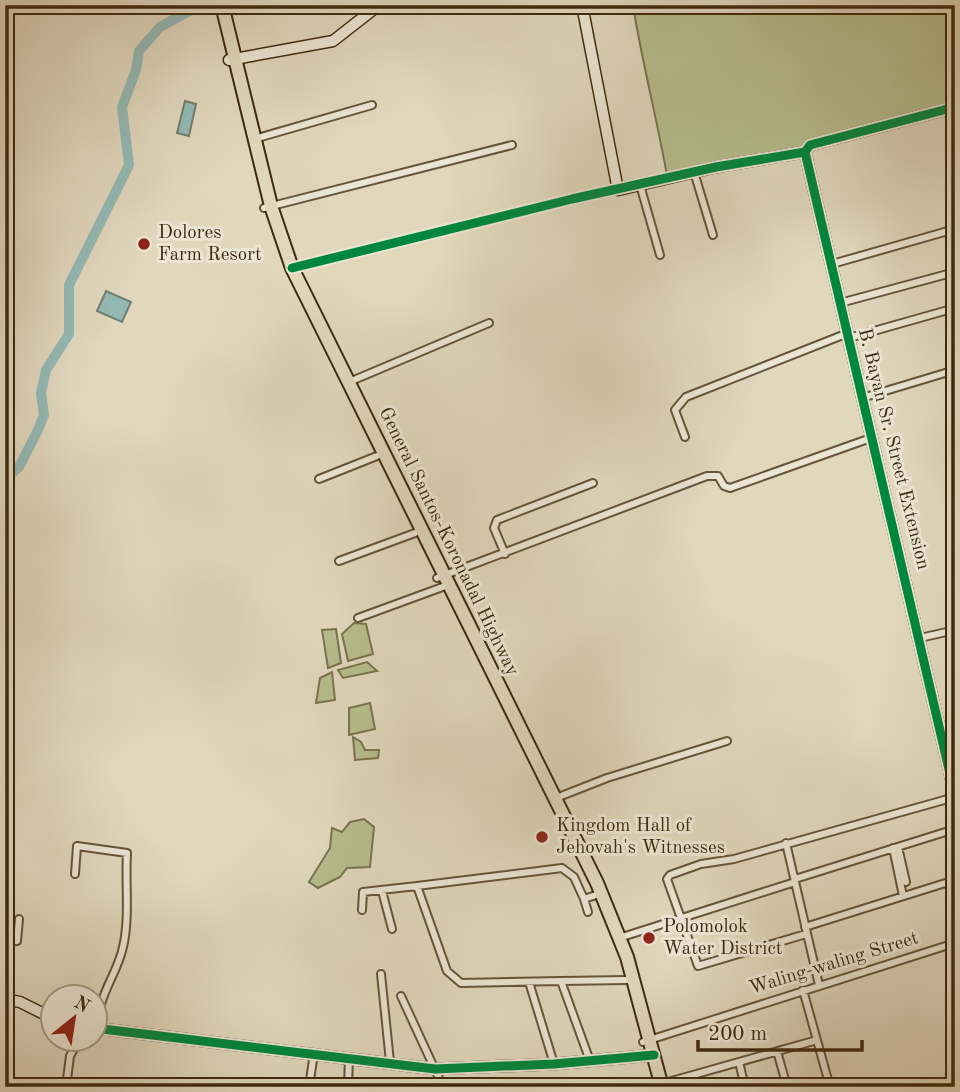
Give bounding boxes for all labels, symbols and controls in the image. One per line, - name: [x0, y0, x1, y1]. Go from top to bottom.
- place label: Dolores Farm Resort: [158, 224, 262, 265]
- marker: Dolores Farm Resort: [136, 236, 152, 252]
- street label: B. Bayan Sr. Street Extension: [854, 326, 932, 572]
- street label: General Santos-Koronadal Highway: [375, 405, 521, 679]
- place label: Kingdom Hall of Jehovah's Witnesses: [556, 817, 725, 858]
- marker: Kingdom Hall of Jehovah's Witnesses: [534, 829, 550, 845]
- place label: Polomolok Water District: [663, 918, 782, 959]
- street label: Waling-waling Street: [747, 929, 921, 999]
- marker: Polomolok Water District: [641, 930, 657, 946]
- north arrow: [38, 984, 108, 1054]
- text: N: [70, 994, 93, 1018]
- scale bar: [698, 1008, 862, 1052]
- text: 200 m: [708, 1024, 767, 1045]

